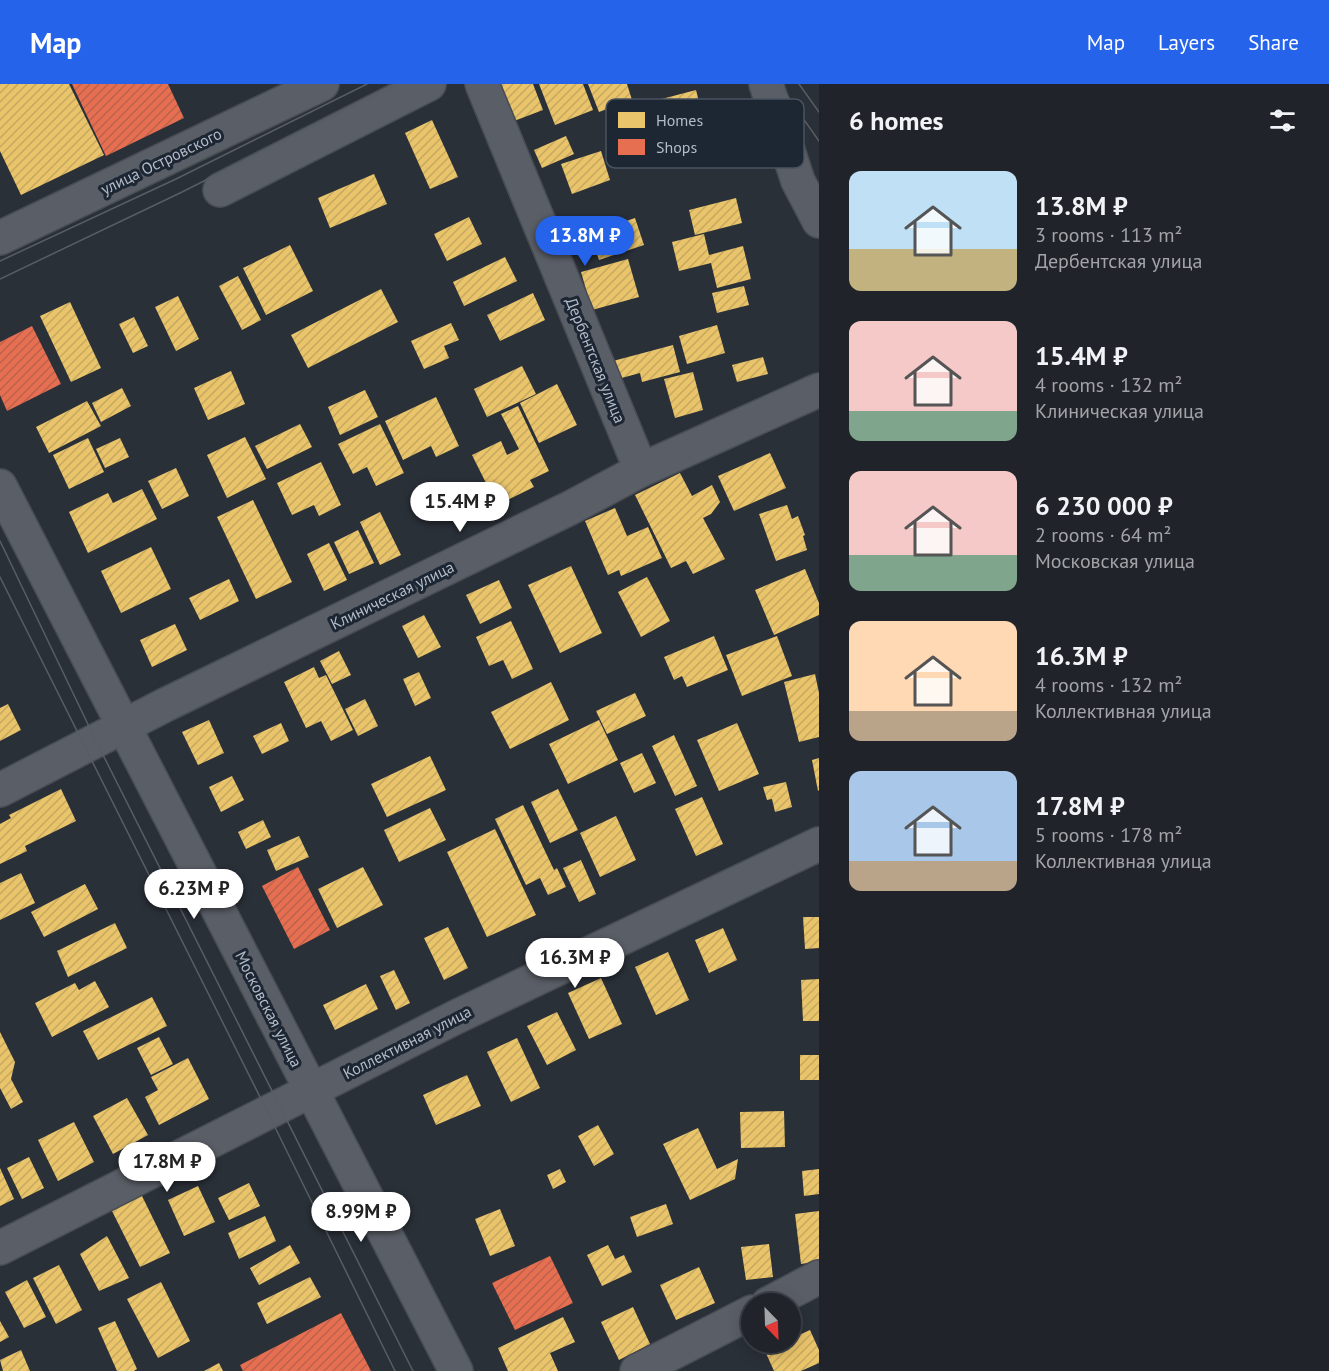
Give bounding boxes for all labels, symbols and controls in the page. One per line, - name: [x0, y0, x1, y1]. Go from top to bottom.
- text: Map: [30, 24, 81, 61]
- text: Map: [1087, 29, 1125, 56]
- text: Layers: [1158, 29, 1215, 56]
- text: Share: [1248, 29, 1299, 56]
- legend: [606, 99, 804, 168]
- text: 6 homes: [849, 104, 944, 137]
- icon: filters: [1266, 104, 1299, 137]
- text: Homes: [656, 110, 703, 130]
- street label: улица Островского: [97, 123, 225, 199]
- text: Shops: [656, 137, 697, 157]
- text: 13.8M ₽: [1035, 189, 1128, 222]
- icon: home: [897, 195, 969, 267]
- pin: 13.8M ₽: [530, 216, 640, 267]
- text: 13.8M ₽: [549, 222, 621, 248]
- text: 3 rooms · 113 m²: [1035, 222, 1182, 248]
- text: Дербентская улица: [1035, 248, 1202, 274]
- street label: Дербентская улица: [562, 294, 630, 426]
- text: 15.4M ₽: [1035, 339, 1128, 372]
- icon: home: [897, 345, 969, 417]
- text: 4 rooms · 132 m²: [1035, 372, 1182, 398]
- text: Клиническая улица: [1035, 398, 1204, 424]
- pin: 15.4M ₽: [405, 482, 515, 533]
- text: 15.4M ₽: [424, 488, 496, 514]
- text: 6 230 000 ₽: [1035, 489, 1173, 522]
- icon: home: [897, 495, 969, 567]
- text: 2 rooms · 64 m²: [1035, 522, 1171, 548]
- text: Московская улица: [1035, 548, 1195, 574]
- street label: Клиническая улица: [327, 556, 457, 634]
- text: 16.3M ₽: [1035, 639, 1128, 672]
- icon: home: [897, 645, 969, 717]
- text: 4 rooms · 132 m²: [1035, 672, 1182, 698]
- text: Коллективная улица: [1035, 698, 1212, 724]
- text: 17.8M ₽: [1035, 789, 1125, 822]
- icon: home: [897, 795, 969, 867]
- text: 5 rooms · 178 m²: [1035, 822, 1182, 848]
- text: Коллективная улица: [1035, 848, 1212, 874]
- pin: 6.23M ₽: [139, 869, 249, 920]
- text: 6.23M ₽: [158, 875, 230, 901]
- pin: 16.3M ₽: [520, 938, 630, 989]
- text: 16.3M ₽: [539, 944, 611, 970]
- street label: Московская улица: [231, 947, 307, 1071]
- street label: Коллективная улица: [339, 1001, 475, 1083]
- pin: 17.8M ₽: [112, 1142, 222, 1193]
- text: 17.8M ₽: [133, 1148, 201, 1174]
- pin: 8.99M ₽: [306, 1192, 416, 1243]
- text: 8.99M ₽: [325, 1198, 397, 1224]
- north arrow: [741, 1293, 801, 1353]
- map controls: [741, 1293, 801, 1353]

